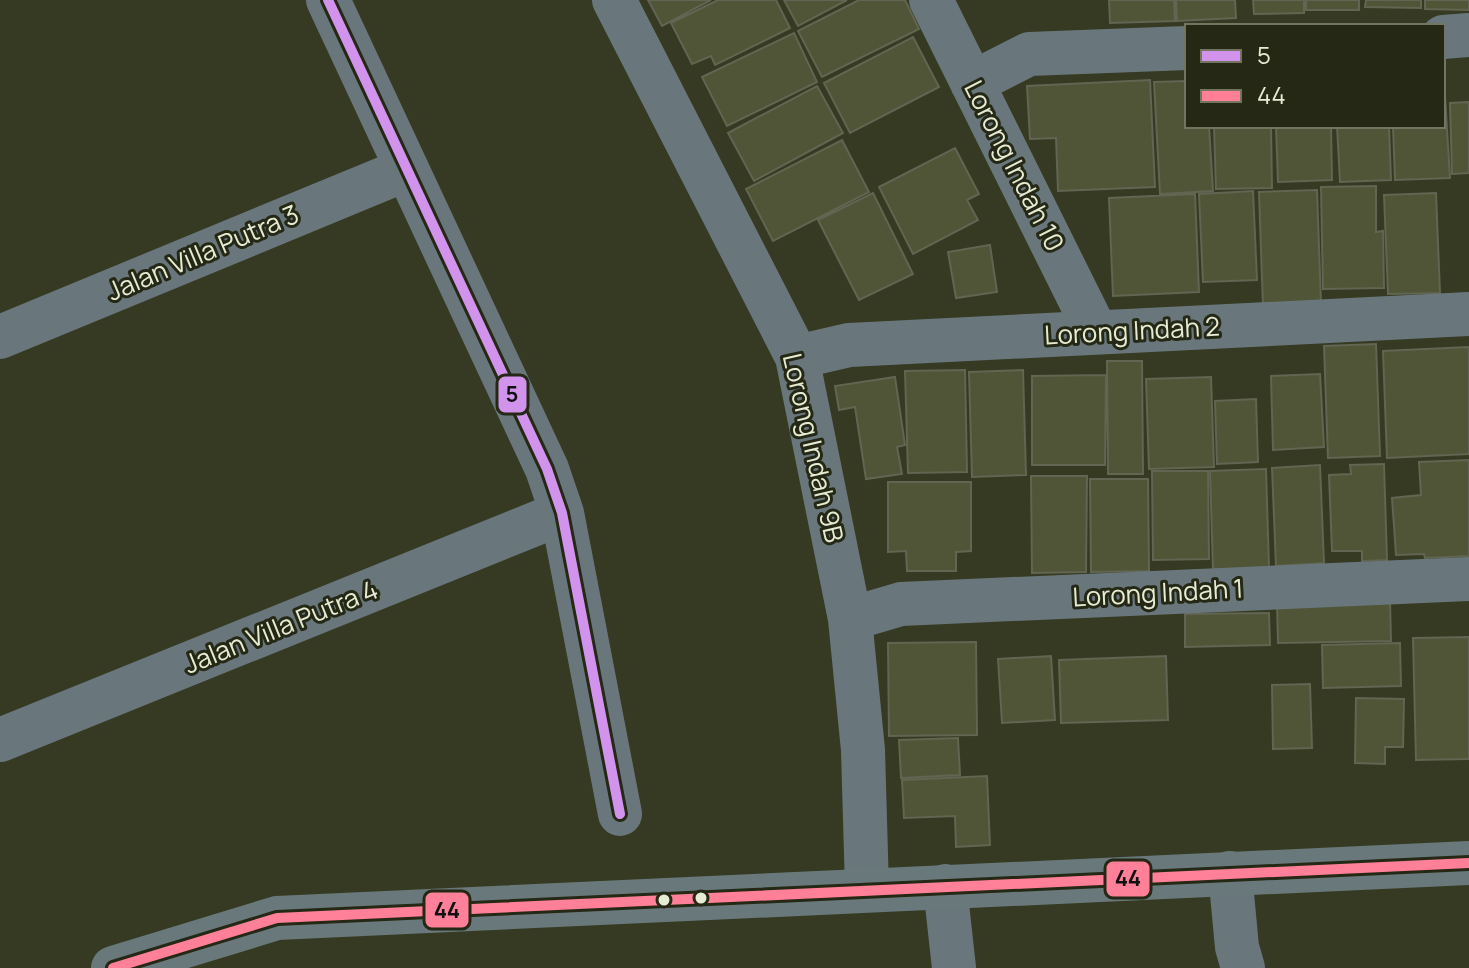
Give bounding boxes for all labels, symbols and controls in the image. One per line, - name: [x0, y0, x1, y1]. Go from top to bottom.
- legend: [1185, 24, 1445, 128]
- text: 5: [1257, 38, 1271, 71]
- street label: Lorong Indah 10: [956, 74, 1073, 257]
- text: 44: [1257, 78, 1286, 111]
- street label: Jalan Villa Putra 3: [101, 195, 304, 309]
- street label: Lorong Indah 2: [1043, 307, 1221, 353]
- street label: Lorong Indah 9B: [775, 350, 853, 546]
- line badge: 5: [497, 375, 528, 414]
- text: 5: [506, 379, 518, 409]
- street label: Lorong Indah 1: [1071, 570, 1244, 614]
- street label: Jalan Villa Putra 4: [178, 571, 383, 681]
- line badge: 44: [1105, 860, 1151, 898]
- text: 44: [1115, 863, 1141, 893]
- unlabelled marker: [693, 890, 709, 906]
- line badge: 44: [424, 891, 470, 929]
- unlabelled marker: [656, 892, 672, 908]
- text: 44: [434, 895, 460, 925]

